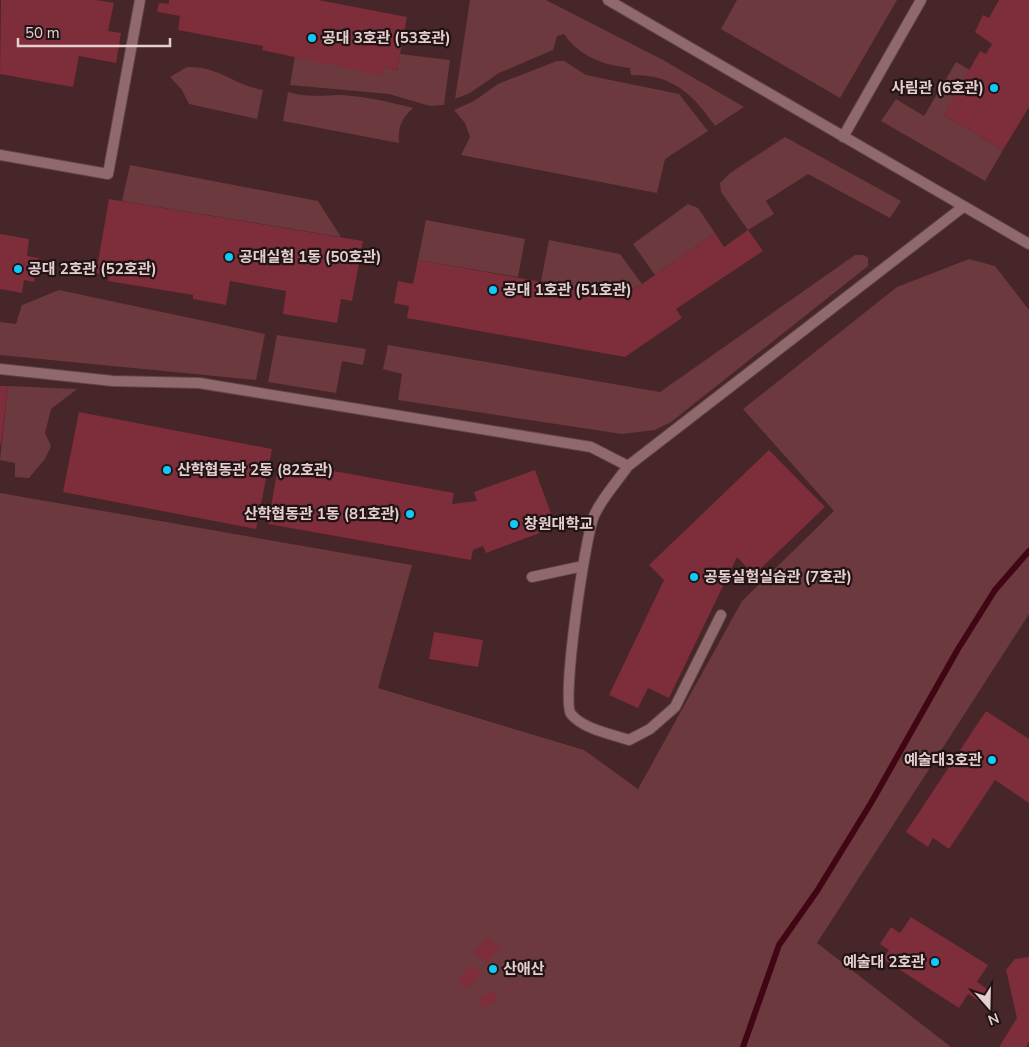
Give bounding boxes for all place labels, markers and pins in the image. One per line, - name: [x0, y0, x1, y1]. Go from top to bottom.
- place label: 공대 3호관 (53호관): [322, 28, 451, 48]
- marker: 공대 3호관 (53호관): [306, 32, 318, 44]
- place label: 사림관 (6호관): [891, 78, 984, 98]
- marker: 사림관 (6호관): [988, 82, 1000, 94]
- place label: 공대실험 1동 (50호관): [239, 247, 381, 267]
- marker: 공대실험 1동 (50호관): [223, 251, 235, 263]
- place label: 공대 2호관 (52호관): [28, 259, 157, 279]
- marker: 공대 2호관 (52호관): [12, 263, 24, 275]
- place label: 공대 1호관 (51호관): [503, 280, 632, 300]
- marker: 공대 1호관 (51호관): [487, 284, 499, 296]
- place label: 산학협동관 2동 (82호관): [177, 460, 333, 480]
- marker: 산학협동관 2동 (82호관): [161, 464, 173, 476]
- place label: 산학협동관 1동 (81호관): [244, 504, 400, 524]
- marker: 산학협동관 1동 (81호관): [404, 508, 416, 520]
- place label: 창원대학교: [524, 514, 593, 534]
- marker: 창원대학교: [508, 518, 520, 530]
- place label: 공동실험실습관 (7호관): [704, 567, 852, 587]
- marker: 공동실험실습관 (7호관): [688, 571, 700, 583]
- place label: 예술대3호관: [904, 750, 982, 770]
- marker: 예술대3호관: [986, 754, 998, 766]
- place label: 예술대 2호관: [843, 952, 925, 972]
- marker: 예술대 2호관: [929, 956, 941, 968]
- place label: 산애산: [503, 959, 545, 979]
- marker: 산애산: [487, 963, 499, 975]

